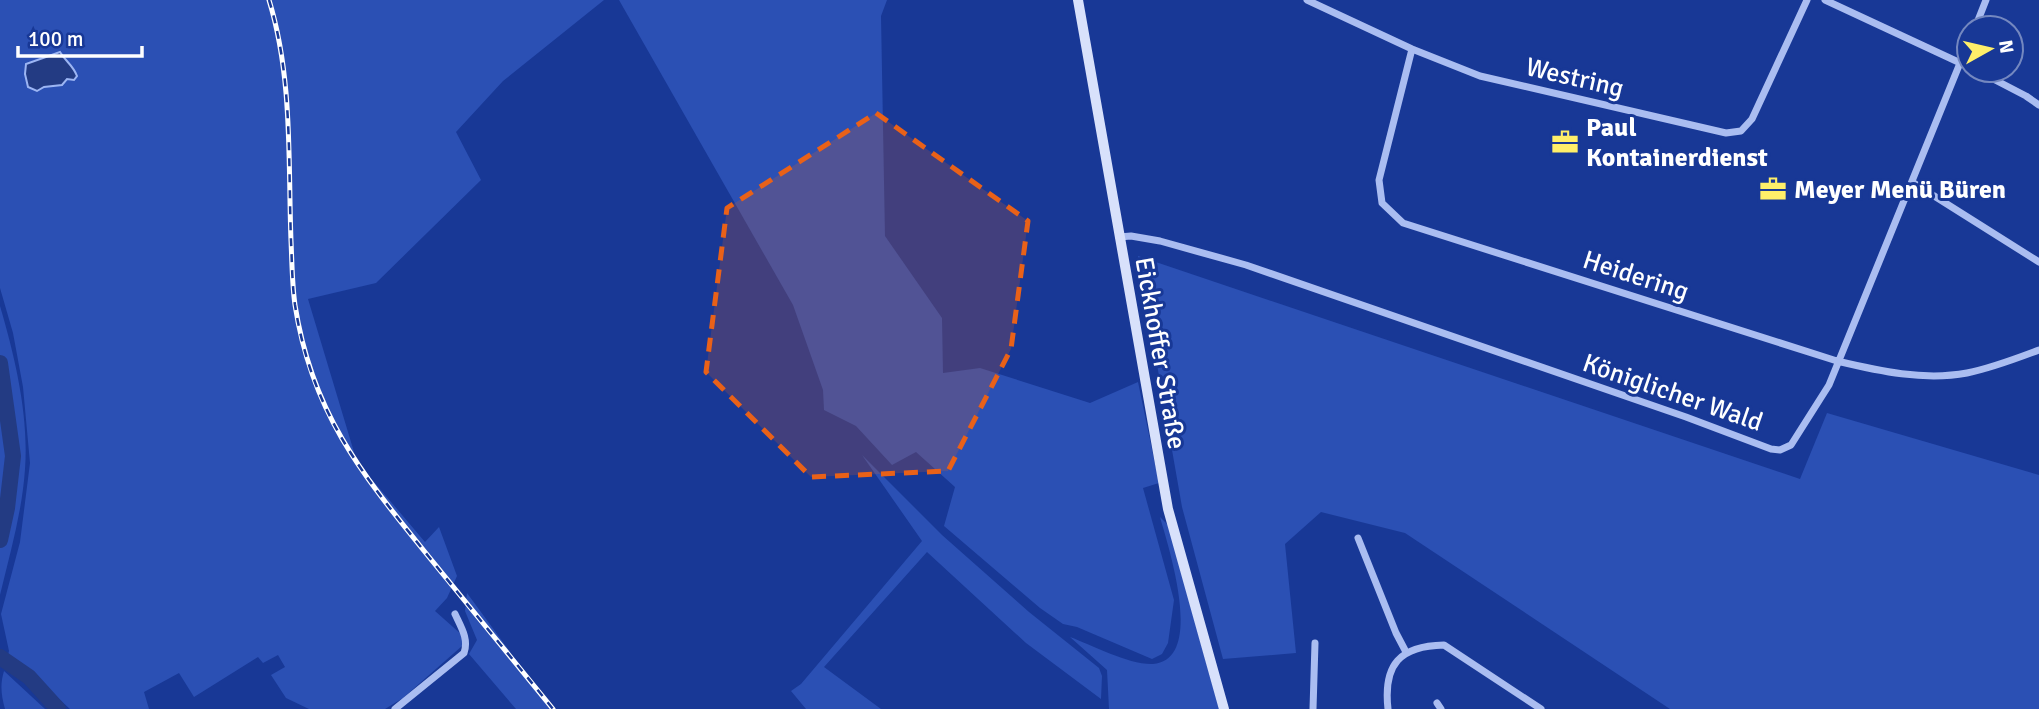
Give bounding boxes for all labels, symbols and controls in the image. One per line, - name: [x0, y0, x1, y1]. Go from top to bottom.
- scale bar: [18, 14, 142, 58]
- north arrow: [1955, 14, 2025, 84]
- text: 100 m: [28, 26, 83, 52]
- text: N: [1993, 39, 2019, 55]
- street label: Westring: [1523, 51, 1627, 105]
- place label: Paul Kontainerdienst: [1586, 112, 1768, 174]
- office icon: Paul Kontainerdienst: [1550, 127, 1580, 157]
- office icon: Meyer Menü Büren: [1758, 174, 1788, 204]
- place label: Meyer Menü Büren: [1794, 174, 2006, 206]
- street label: Heidering: [1579, 244, 1693, 308]
- street label: Eickhoffer Straße: [1127, 255, 1193, 452]
- street label: Königlicher Wald: [1578, 347, 1767, 439]

